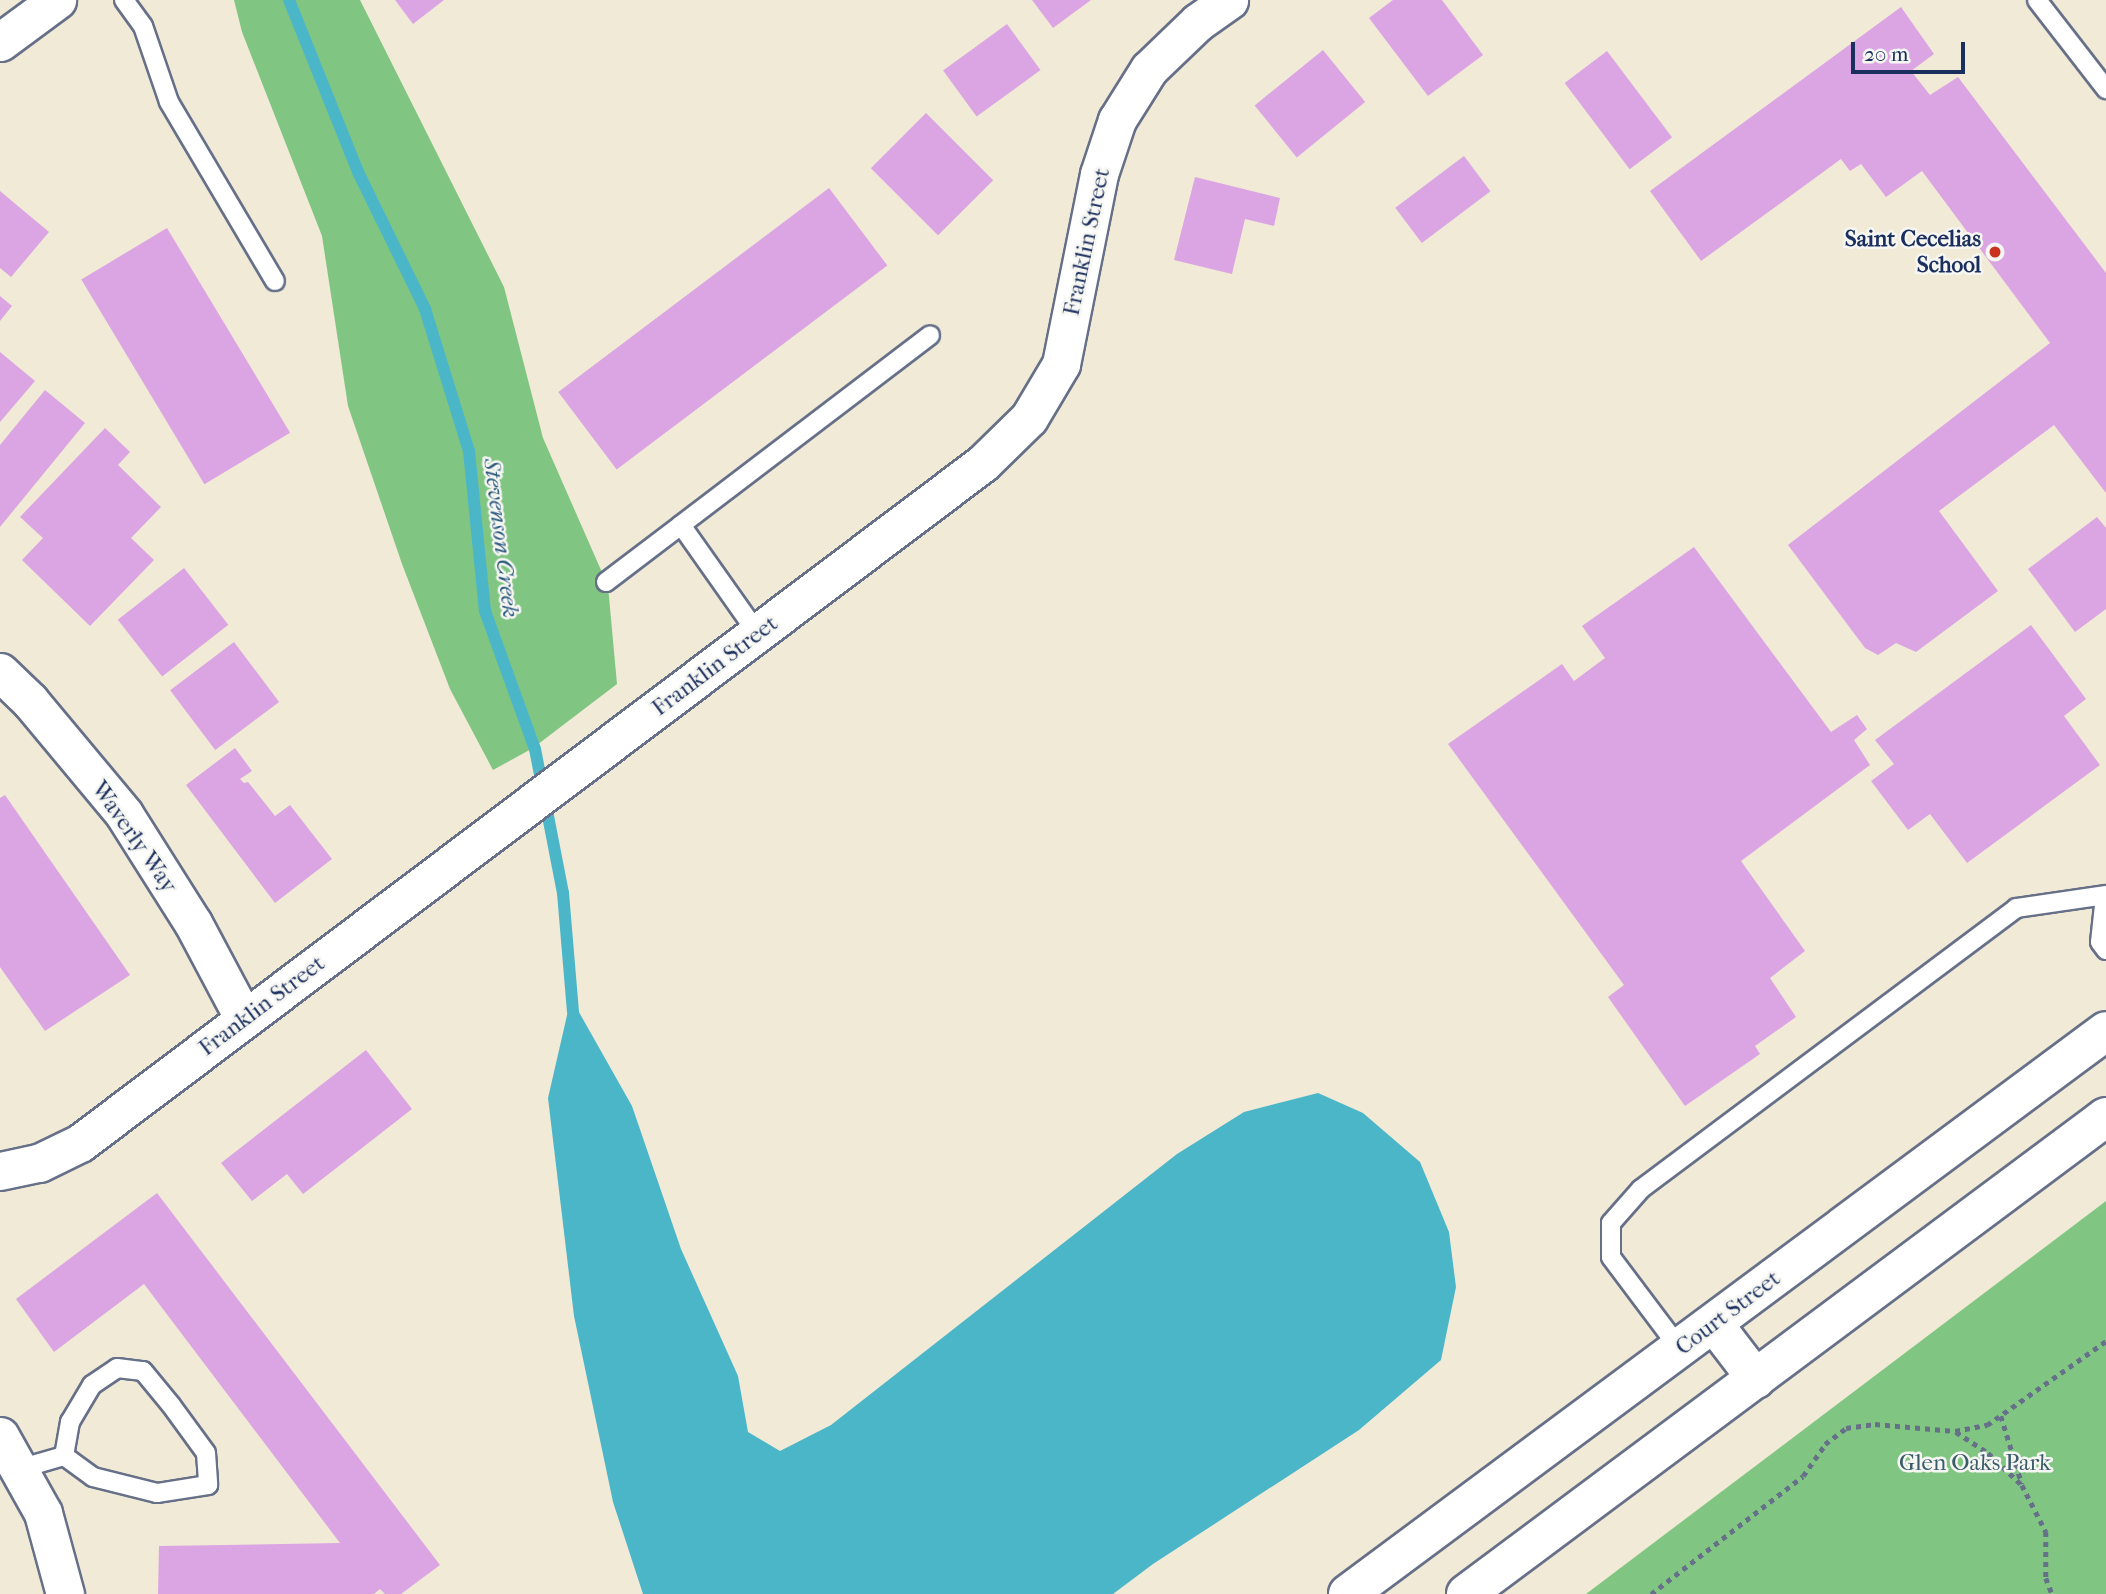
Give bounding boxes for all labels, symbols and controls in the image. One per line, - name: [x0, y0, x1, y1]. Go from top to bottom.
- scale bar: [1854, 28, 1968, 72]
- text: 20 m: [1864, 42, 1908, 66]
- street label: Franklin Street: [1058, 166, 1116, 318]
- place label: Saint Cecelias School: [1845, 225, 1981, 279]
- marker: Saint Cecelias School: [1987, 244, 2003, 260]
- water label: Stevenson Creek: [477, 457, 525, 619]
- street label: Franklin Street: [647, 610, 783, 722]
- street label: Waverly Way: [85, 776, 183, 898]
- street label: Franklin Street: [194, 950, 330, 1062]
- street label: Court Street: [1670, 1265, 1786, 1361]
- park label: Glen Oaks Park: [1899, 1449, 2051, 1477]

